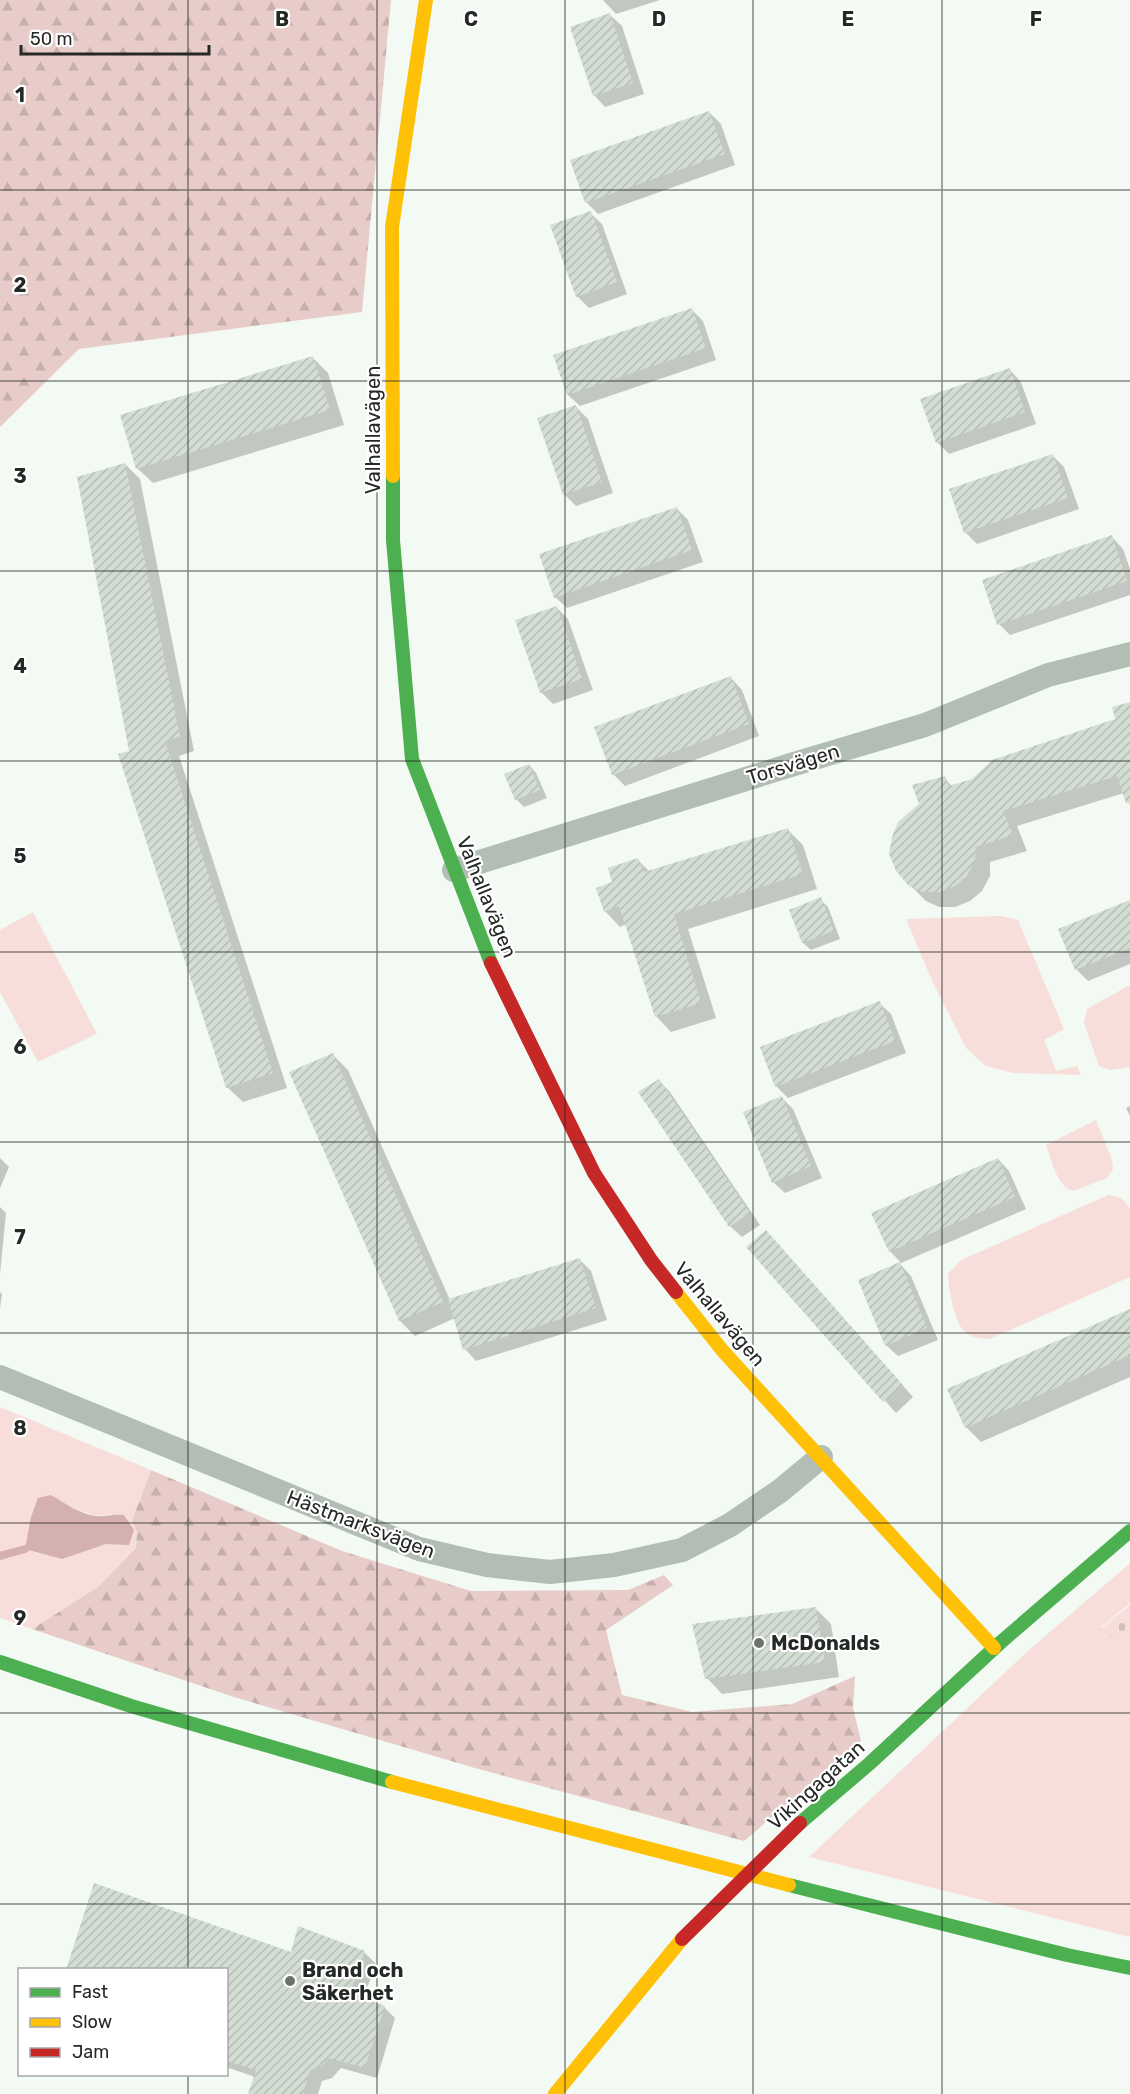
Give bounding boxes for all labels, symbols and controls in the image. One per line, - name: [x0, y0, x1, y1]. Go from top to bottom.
- text: B: [275, 7, 289, 31]
- text: C: [464, 7, 478, 31]
- text: D: [652, 7, 666, 31]
- text: E: [842, 7, 854, 31]
- text: F: [1030, 7, 1042, 31]
- scale bar: [21, 18, 208, 56]
- text: 50 m: [30, 28, 73, 50]
- text: 1: [15, 83, 25, 107]
- text: 2: [14, 273, 27, 297]
- street label: Valhallavägen: [361, 366, 385, 494]
- text: 3: [13, 464, 27, 488]
- text: 4: [13, 654, 27, 678]
- street label: Torsvägen: [744, 739, 842, 789]
- street label: Valhallavägen: [452, 833, 522, 961]
- text: 5: [14, 844, 27, 868]
- text: 6: [13, 1035, 27, 1059]
- text: 7: [14, 1225, 26, 1249]
- street label: Valhallavägen: [669, 1257, 771, 1371]
- text: 8: [13, 1416, 27, 1440]
- street label: Hästmarksvägen: [284, 1485, 438, 1563]
- text: 9: [14, 1606, 27, 1630]
- place label: McDonalds: [771, 1631, 880, 1655]
- marker: McDonalds: [752, 1636, 766, 1650]
- street label: Vikingagatan: [763, 1735, 869, 1835]
- place label: Brand och Säkerhet: [302, 1958, 404, 2005]
- legend: [18, 1968, 228, 2076]
- marker: Brand och Säkerhet: [283, 1974, 297, 1988]
- text: Fast: [72, 1981, 108, 2003]
- text: Slow: [72, 2011, 112, 2033]
- text: Jam: [72, 2041, 109, 2063]

